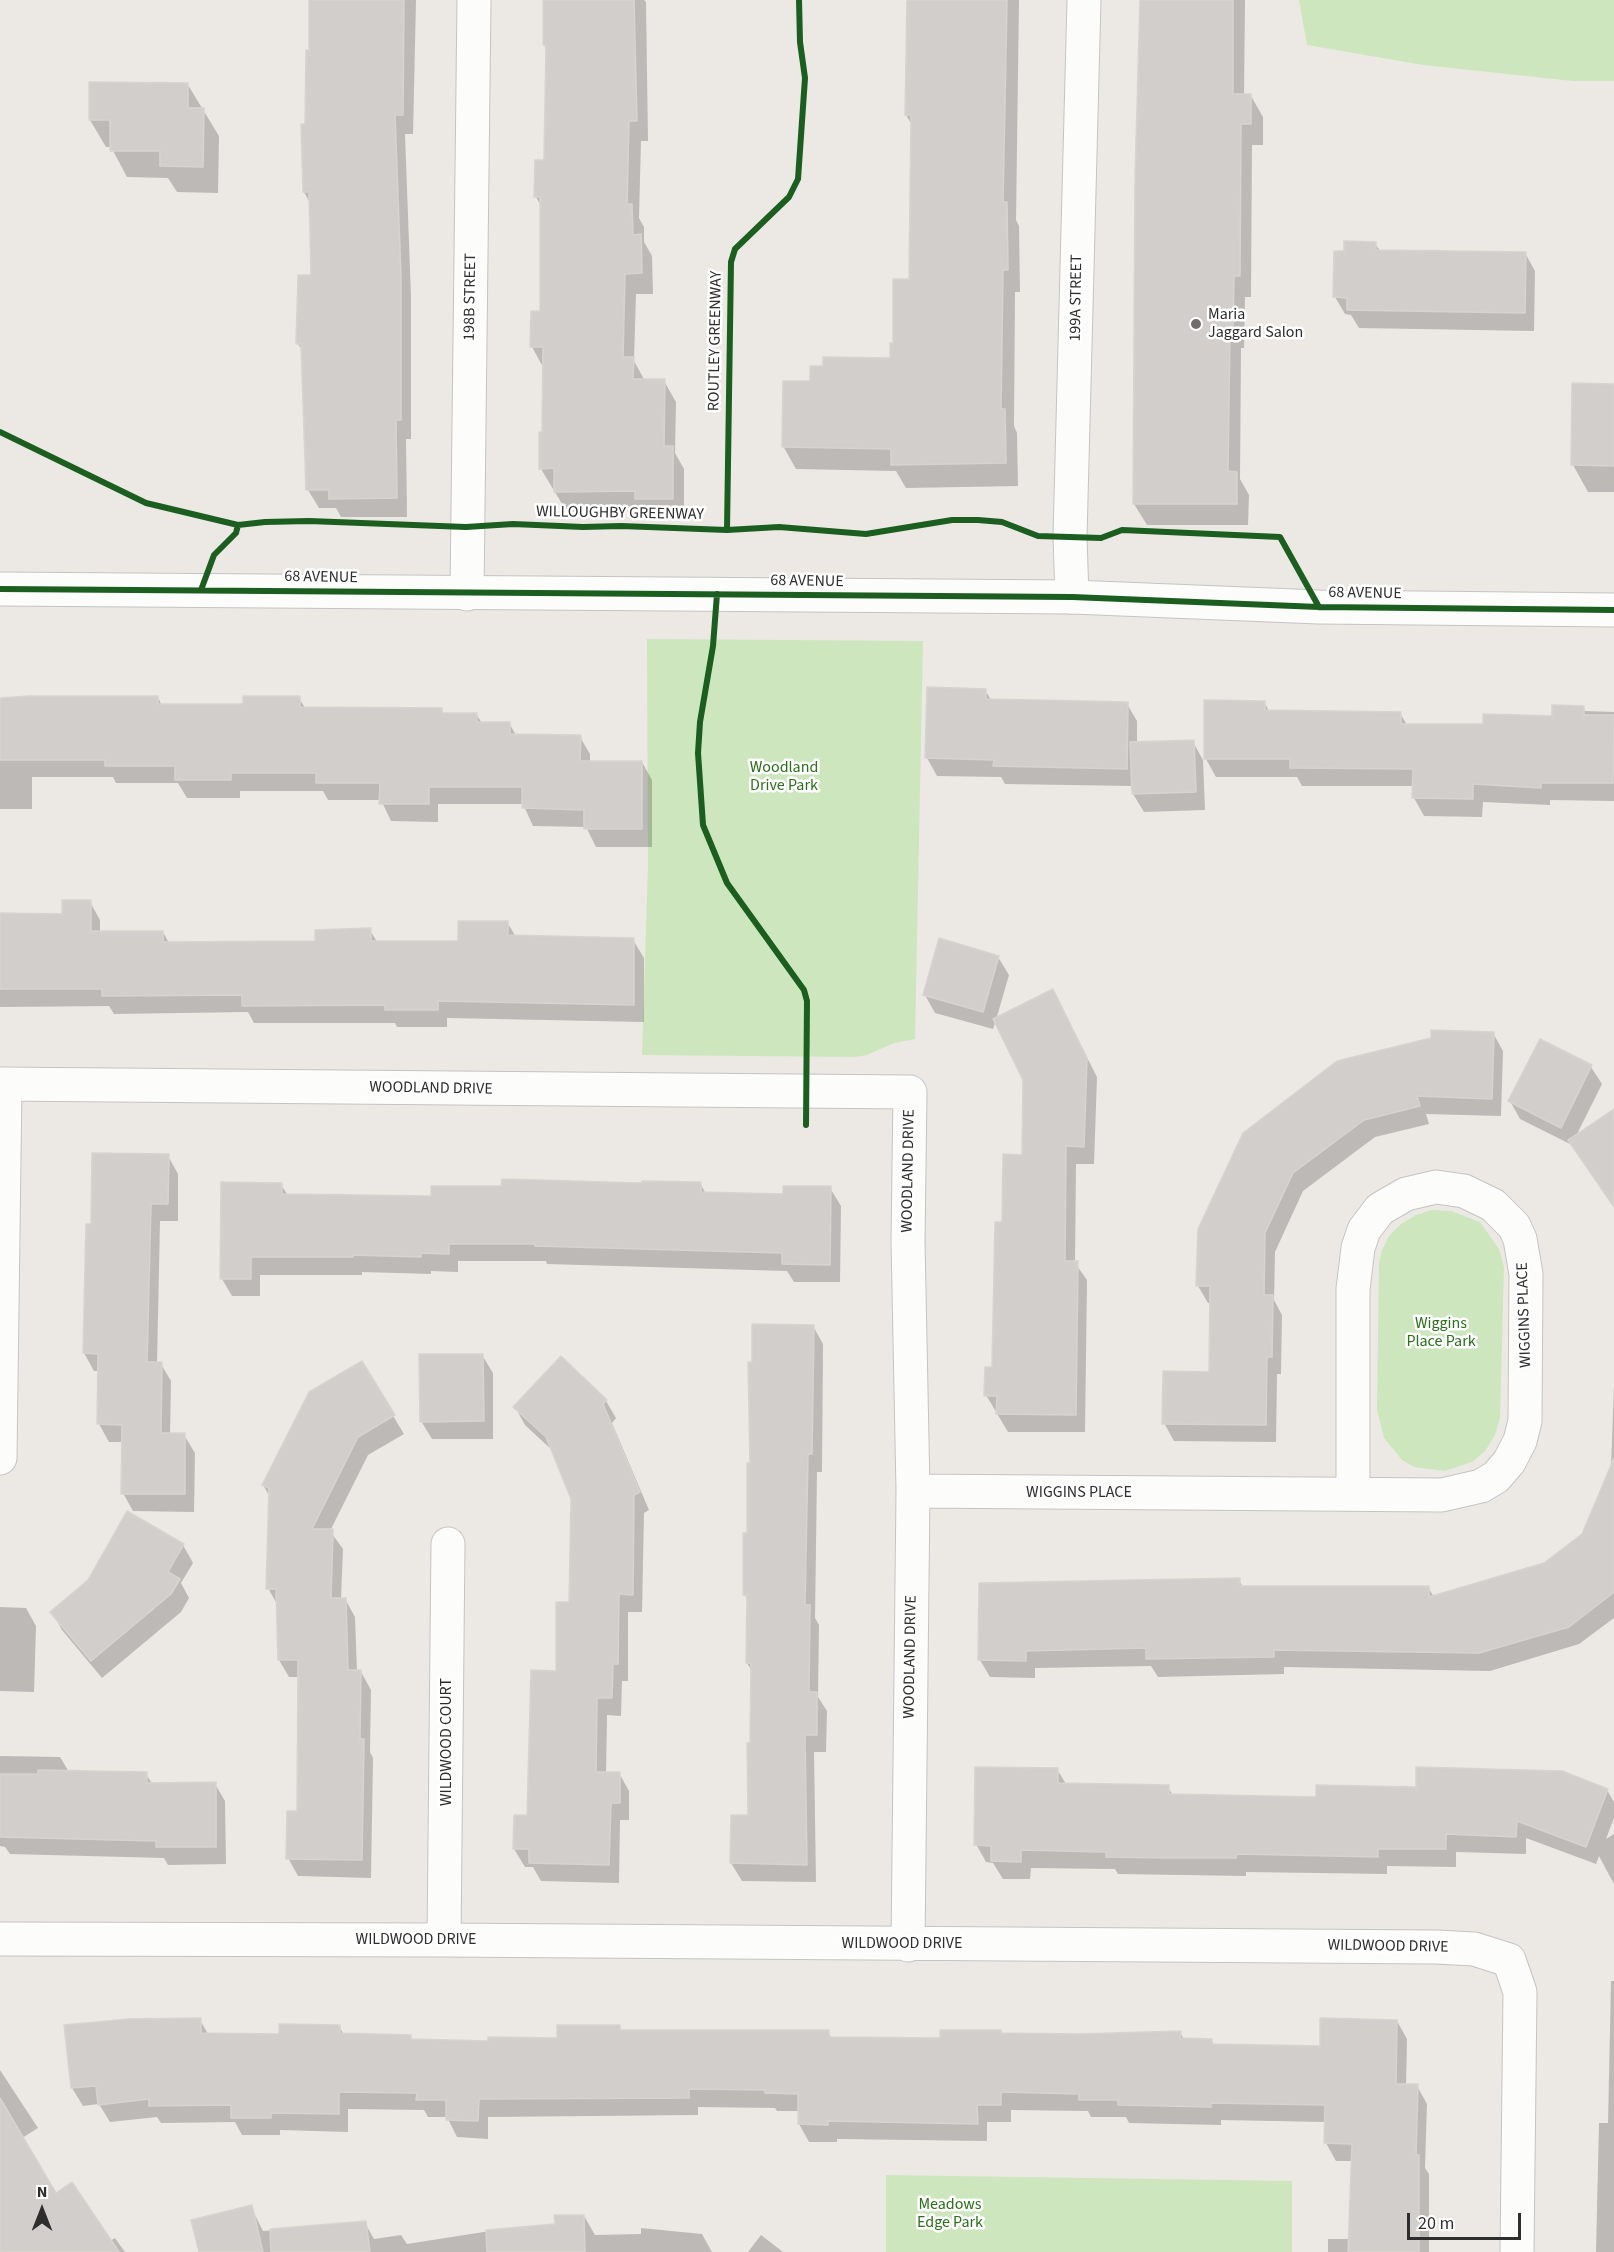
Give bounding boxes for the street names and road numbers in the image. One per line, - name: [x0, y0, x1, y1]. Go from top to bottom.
- street label: 198B STREET: [461, 253, 481, 341]
- street label: 199A STREET: [1067, 254, 1087, 342]
- street label: ROUTLEY GREENWAY: [705, 271, 727, 411]
- street label: WILLOUGHBY GREENWAY: [536, 503, 704, 525]
- street label: 68 AVENUE: [284, 568, 358, 588]
- street label: 68 AVENUE: [770, 572, 844, 592]
- street label: 68 AVENUE: [1328, 584, 1402, 604]
- street label: WOODLAND DRIVE: [369, 1078, 493, 1100]
- street label: WOODLAND DRIVE: [898, 1109, 920, 1233]
- street label: WIGGINS PLACE: [1514, 1262, 1536, 1368]
- street label: WIGGINS PLACE: [1026, 1483, 1132, 1503]
- street label: WOODLAND DRIVE: [900, 1595, 922, 1719]
- street label: WILDWOOD COURT: [437, 1678, 457, 1806]
- street label: WILDWOOD DRIVE: [356, 1930, 476, 1950]
- street label: WILDWOOD DRIVE: [842, 1934, 962, 1954]
- street label: WILDWOOD DRIVE: [1327, 1936, 1449, 1958]

